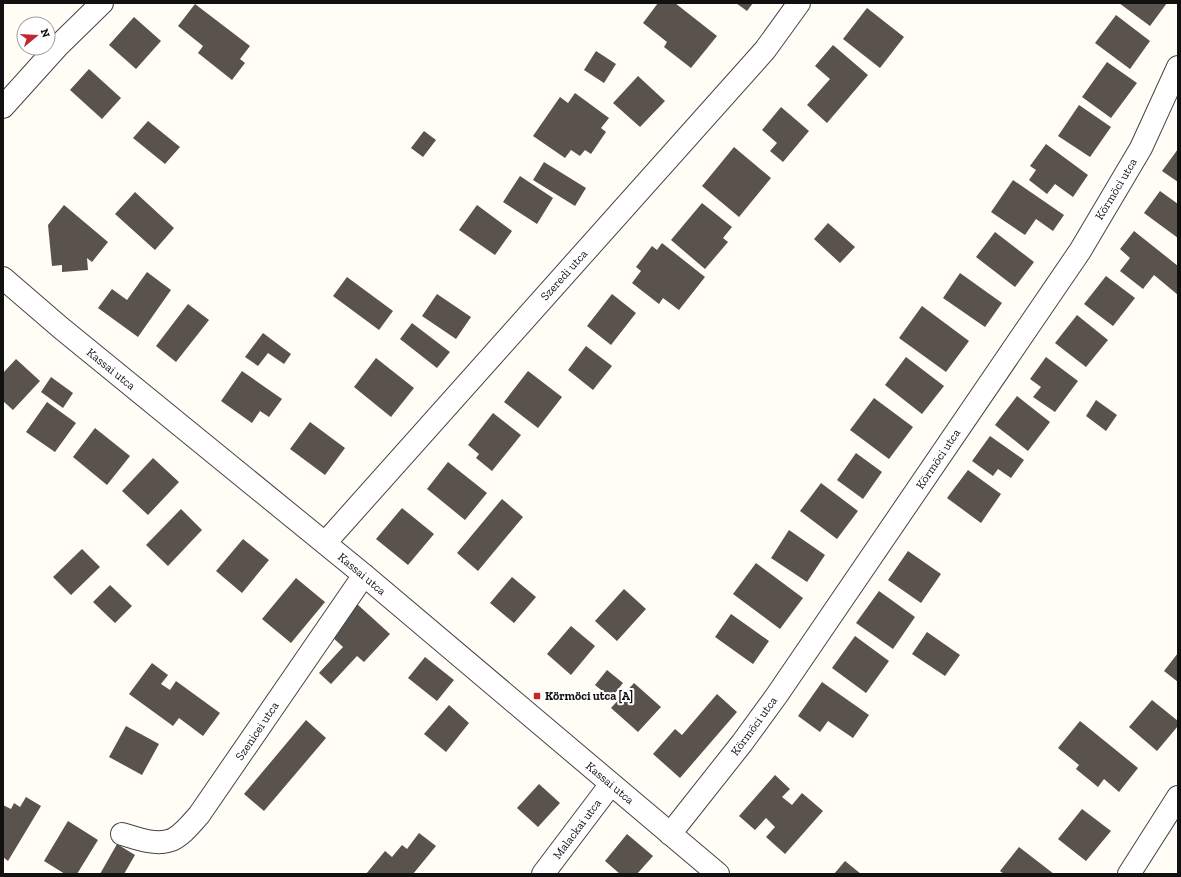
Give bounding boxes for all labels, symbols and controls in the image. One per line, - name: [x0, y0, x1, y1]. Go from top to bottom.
- north arrow: [16, 16, 56, 56]
- text: N: [38, 27, 53, 40]
- street label: Körmöci utca: [1092, 156, 1140, 222]
- street label: Szeredi utca: [538, 247, 591, 303]
- street label: Kassai utca: [84, 345, 138, 393]
- street label: Körmöci utca: [913, 426, 963, 492]
- street label: Kassai utca: [335, 550, 389, 598]
- place label: Körmöci utca [A]: [545, 689, 633, 704]
- marker: Körmöci utca [A]: [532, 691, 542, 701]
- street label: Körmöci utca: [728, 694, 780, 758]
- street label: Szenicei utca: [232, 699, 282, 763]
- street label: Kassai utca: [583, 759, 637, 807]
- street label: Malackai utca: [550, 796, 604, 862]

